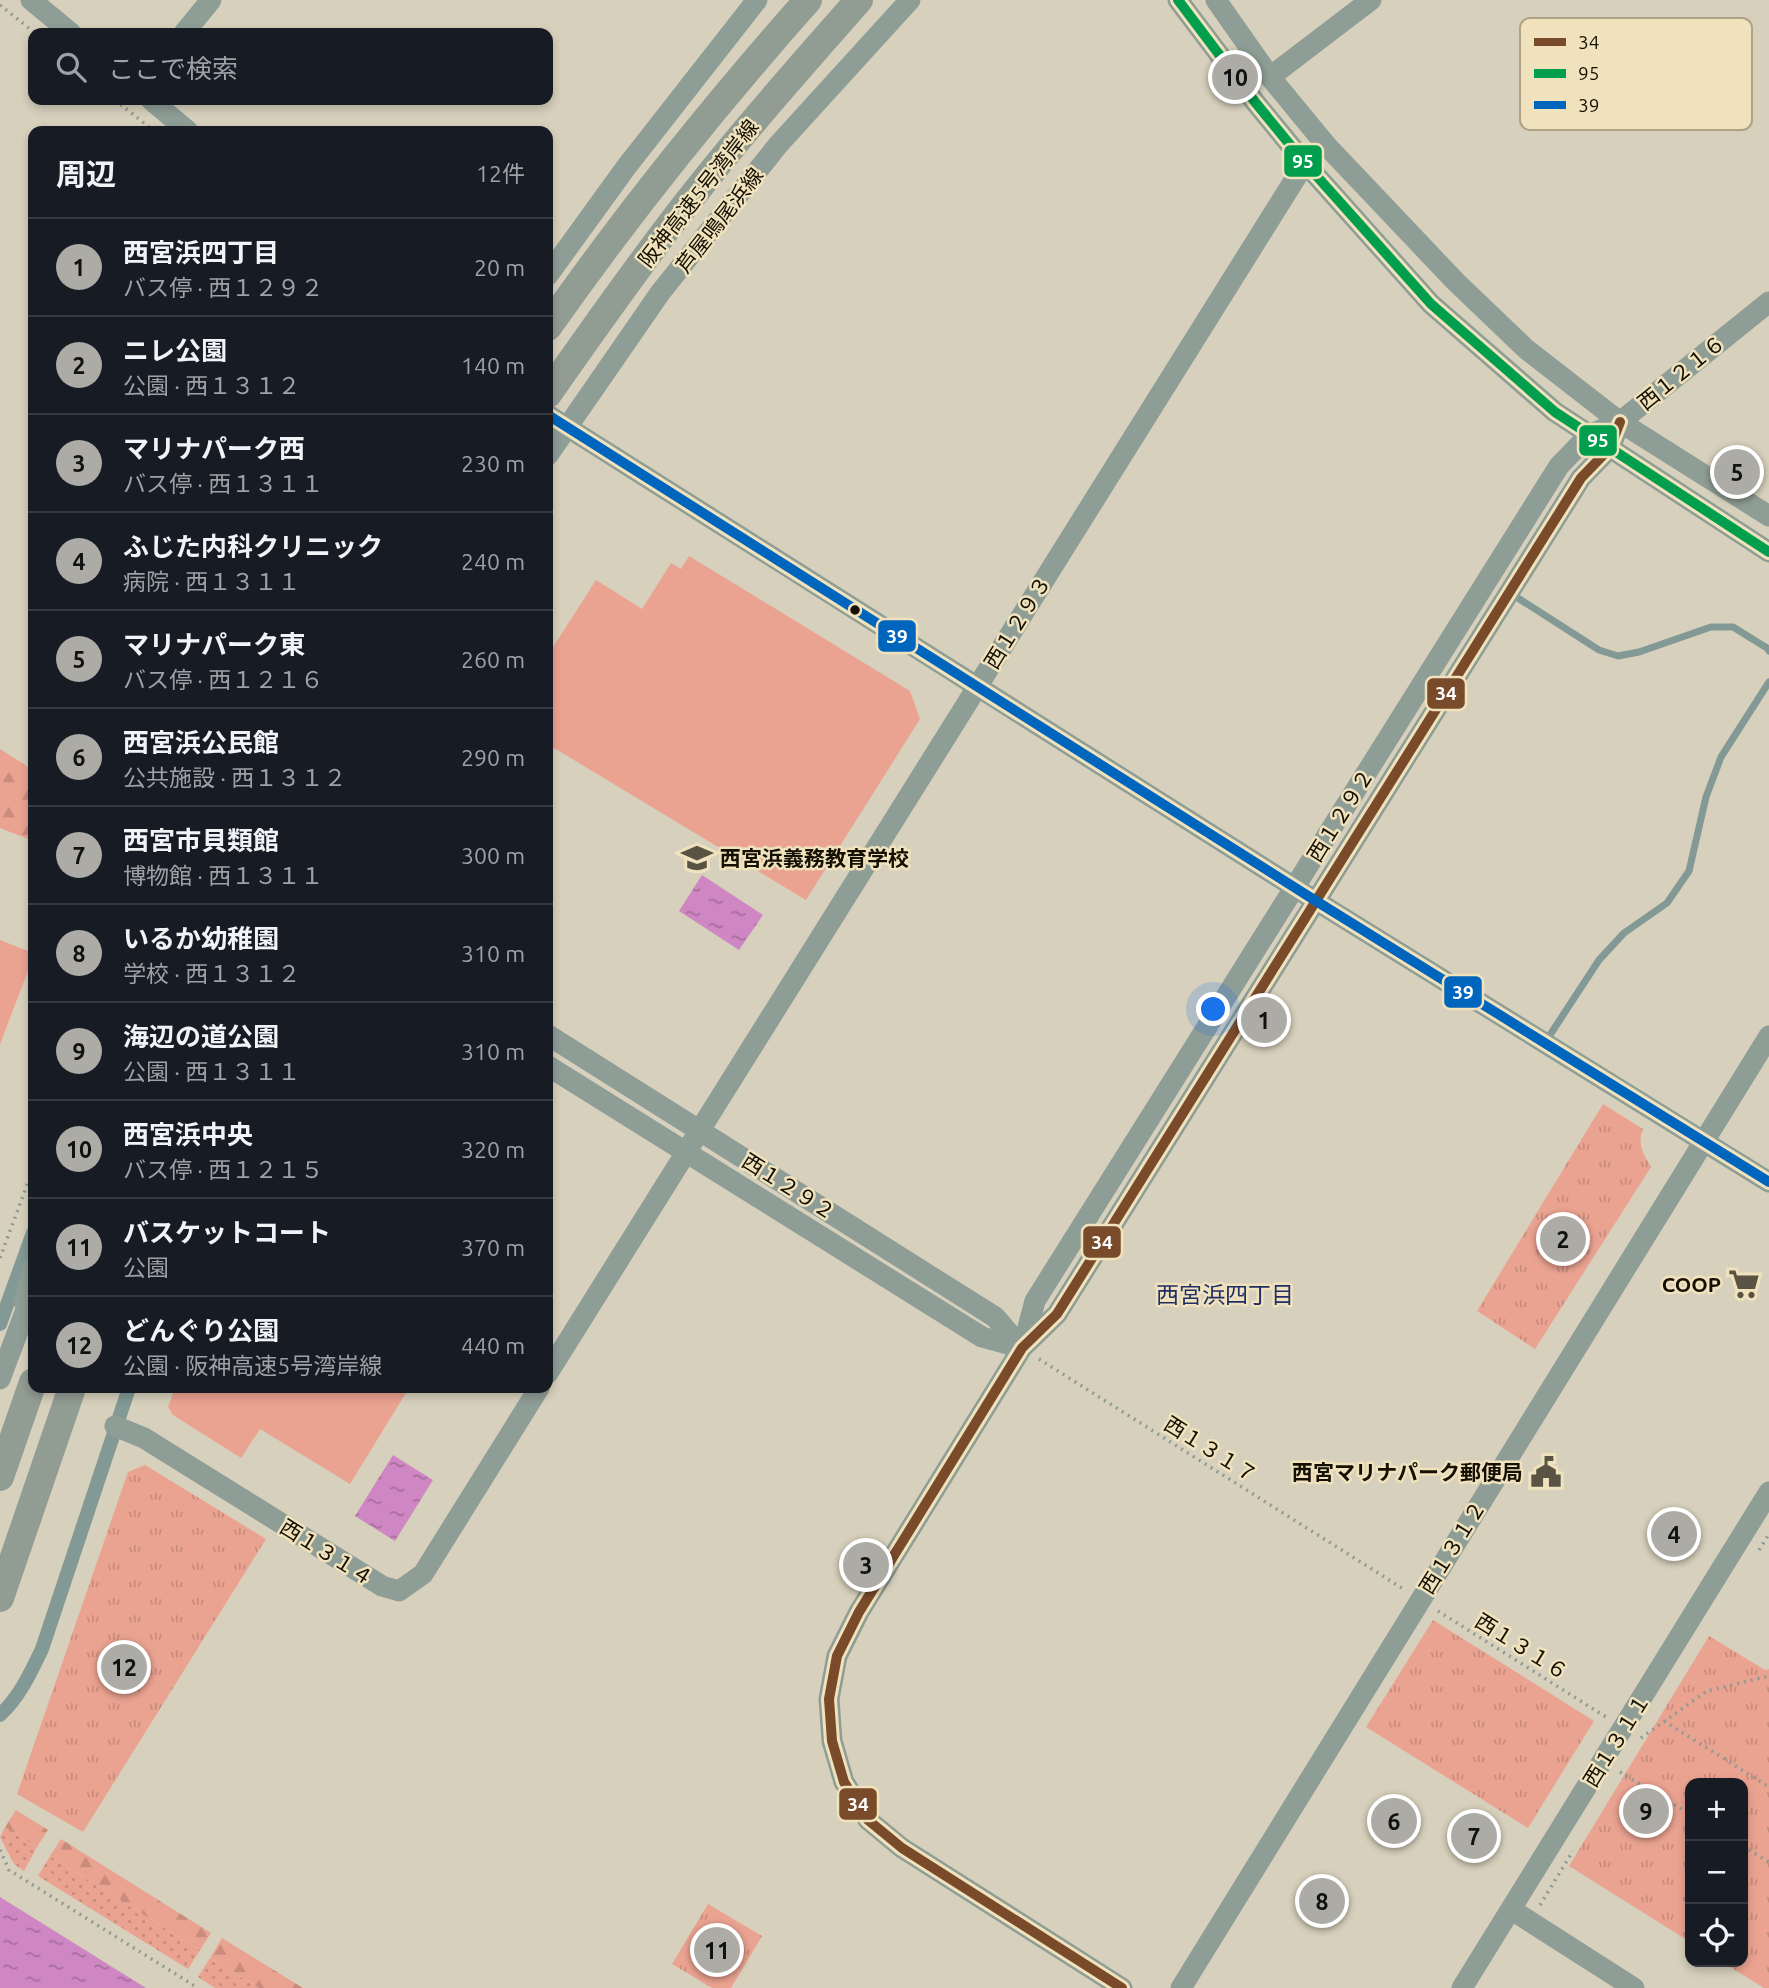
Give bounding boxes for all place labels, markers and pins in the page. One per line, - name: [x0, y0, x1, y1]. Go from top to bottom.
- pin: 10: [1212, 51, 1258, 103]
- pin: 5: [1714, 446, 1760, 498]
- unlabelled marker: [848, 603, 862, 617]
- school or university icon: 西宮浜義務教育学校: [680, 841, 714, 875]
- place label: 西宮浜義務教育学校: [720, 846, 909, 870]
- pin: 1: [1241, 994, 1287, 1046]
- pin: 2: [1540, 1213, 1586, 1265]
- supermarket icon: COOP: [1727, 1267, 1761, 1301]
- place label: COOP: [1662, 1272, 1721, 1296]
- public building icon: 西宮マリナパーク郵便局: [1529, 1455, 1563, 1489]
- place label: 西宮マリナパーク郵便局: [1292, 1460, 1523, 1484]
- pin: 4: [1651, 1508, 1697, 1560]
- pin: 3: [843, 1539, 889, 1591]
- pin: 12: [101, 1641, 147, 1693]
- pin: 9: [1623, 1785, 1669, 1837]
- pin: 6: [1371, 1795, 1417, 1847]
- pin: 7: [1451, 1810, 1497, 1862]
- pin: 8: [1299, 1875, 1345, 1927]
- pin: 11: [694, 1924, 740, 1976]

